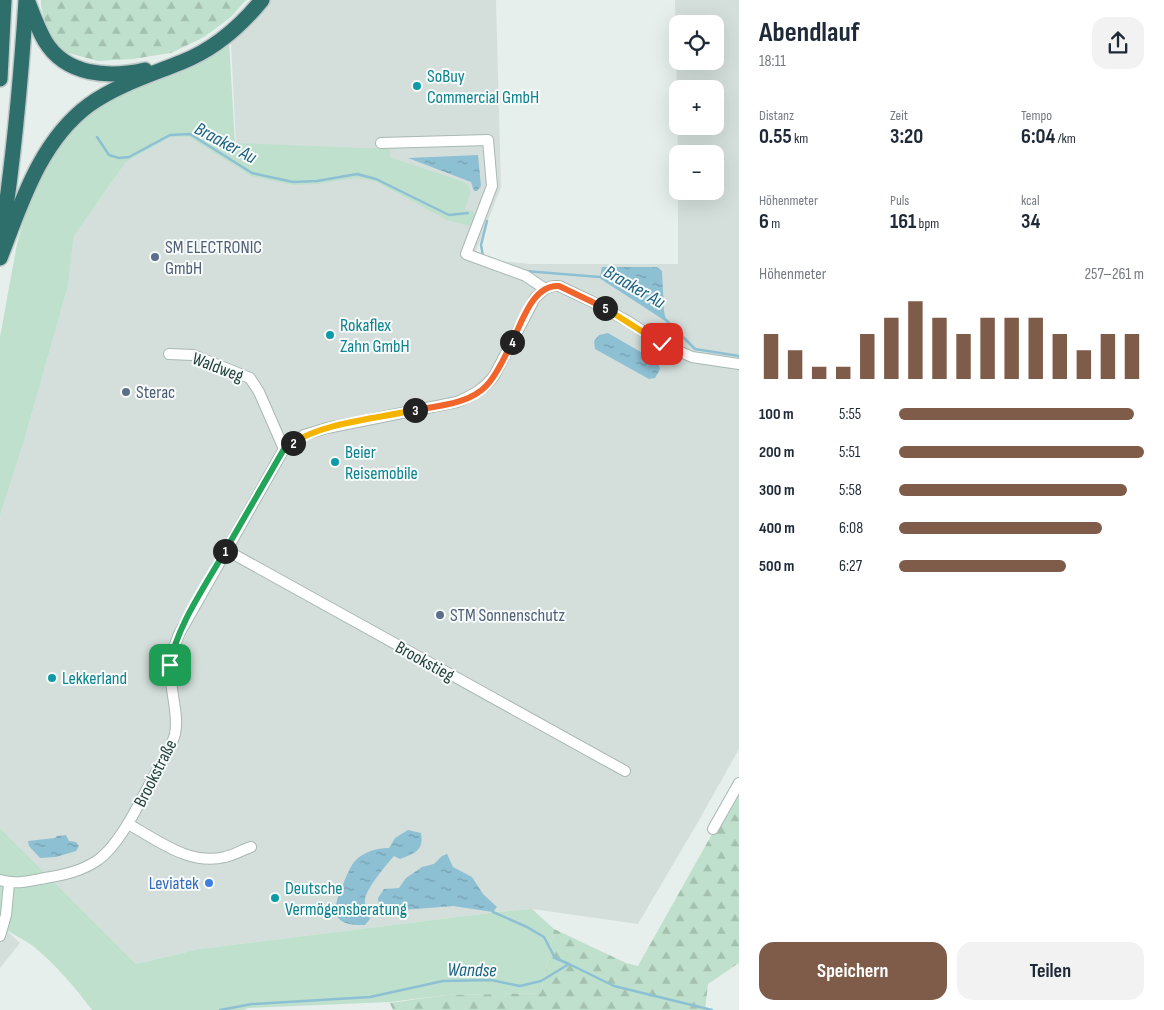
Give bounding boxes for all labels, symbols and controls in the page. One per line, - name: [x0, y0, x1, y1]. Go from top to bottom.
- map controls: [669, 15, 724, 200]
- button: locate: [669, 15, 724, 70]
- text: Abendlauf: [759, 16, 859, 49]
- button: share: [1092, 17, 1144, 69]
- text: 18:11: [759, 52, 786, 71]
- place label: SoBuy Commercial GmbH: [427, 66, 539, 108]
- marker: SoBuy Commercial GmbH: [411, 80, 423, 92]
- button: +: [669, 80, 724, 135]
- text: Distanz: [759, 107, 794, 124]
- text: Zeit: [890, 107, 908, 124]
- text: Tempo: [1021, 107, 1052, 124]
- water label: Braaker Au: [190, 117, 260, 169]
- text: 0.55: [759, 124, 792, 149]
- text: 3:20: [890, 124, 923, 149]
- text: 6:04: [1021, 124, 1055, 149]
- text: km: [792, 130, 808, 147]
- text: /km: [1055, 130, 1076, 147]
- button: −: [669, 145, 724, 200]
- text: Höhenmeter: [759, 192, 818, 209]
- text: Puls: [890, 192, 909, 209]
- text: kcal: [1021, 192, 1040, 209]
- text: 6: [759, 209, 769, 234]
- text: 161: [890, 209, 916, 234]
- text: 34: [1021, 209, 1040, 234]
- text: m: [769, 215, 780, 232]
- text: bpm: [916, 215, 939, 232]
- place label: SM ELECTRONIC GmbH: [165, 237, 262, 279]
- marker: SM ELECTRONIC GmbH: [149, 251, 161, 263]
- water label: Braaker Au: [599, 261, 669, 314]
- text: Höhenmeter: [759, 265, 826, 284]
- text: 257–261 m: [1085, 265, 1144, 284]
- pin: 5: [592, 296, 618, 320]
- text: 5: [602, 300, 609, 317]
- place label: Rokaflex Zahn GmbH: [340, 315, 410, 357]
- pin: [641, 323, 683, 365]
- marker: Rokaflex Zahn GmbH: [324, 329, 336, 341]
- pin: 4: [500, 330, 524, 354]
- icon: check: [648, 330, 676, 358]
- text: 4: [509, 334, 516, 351]
- street label: Waldweg: [189, 348, 247, 387]
- place label: Sterac: [136, 382, 175, 403]
- marker: Sterac: [120, 386, 132, 398]
- pin: 3: [402, 398, 428, 422]
- text: 3: [412, 402, 419, 419]
- text: 100 m: [759, 405, 794, 424]
- text: 5:55: [839, 405, 861, 424]
- pin: 2: [280, 430, 306, 456]
- text: 2: [290, 435, 297, 452]
- place label: Beier Reisemobile: [345, 442, 418, 484]
- text: 200 m: [759, 443, 794, 462]
- text: 5:51: [839, 443, 860, 462]
- marker: Beier Reisemobile: [329, 456, 341, 468]
- text: 300 m: [759, 481, 795, 500]
- text: 5:58: [839, 481, 862, 500]
- text: 400 m: [759, 519, 795, 538]
- text: 6:08: [839, 519, 863, 538]
- pin: 1: [212, 538, 238, 564]
- text: 1: [223, 543, 228, 560]
- text: 500 m: [759, 557, 794, 576]
- text: 6:27: [839, 557, 862, 576]
- place label: STM Sonnenschutz: [450, 605, 565, 626]
- marker: STM Sonnenschutz: [434, 609, 446, 621]
- street label: Brookstieg: [392, 637, 458, 686]
- pin: [149, 644, 191, 686]
- icon: arrive: [156, 651, 184, 679]
- place label: Lekkerland: [62, 668, 127, 689]
- marker: Lekkerland: [46, 672, 58, 684]
- street label: Brookstraße: [130, 736, 181, 811]
- place label: Leviatek: [149, 873, 199, 894]
- marker: Leviatek: [203, 877, 215, 889]
- place label: Deutsche Vermögensberatung: [285, 878, 407, 920]
- marker: Deutsche Vermögensberatung: [269, 892, 281, 904]
- button: Speichern: [759, 942, 947, 1000]
- button: Teilen: [957, 942, 1144, 1000]
- water label: Wandse: [447, 959, 497, 982]

